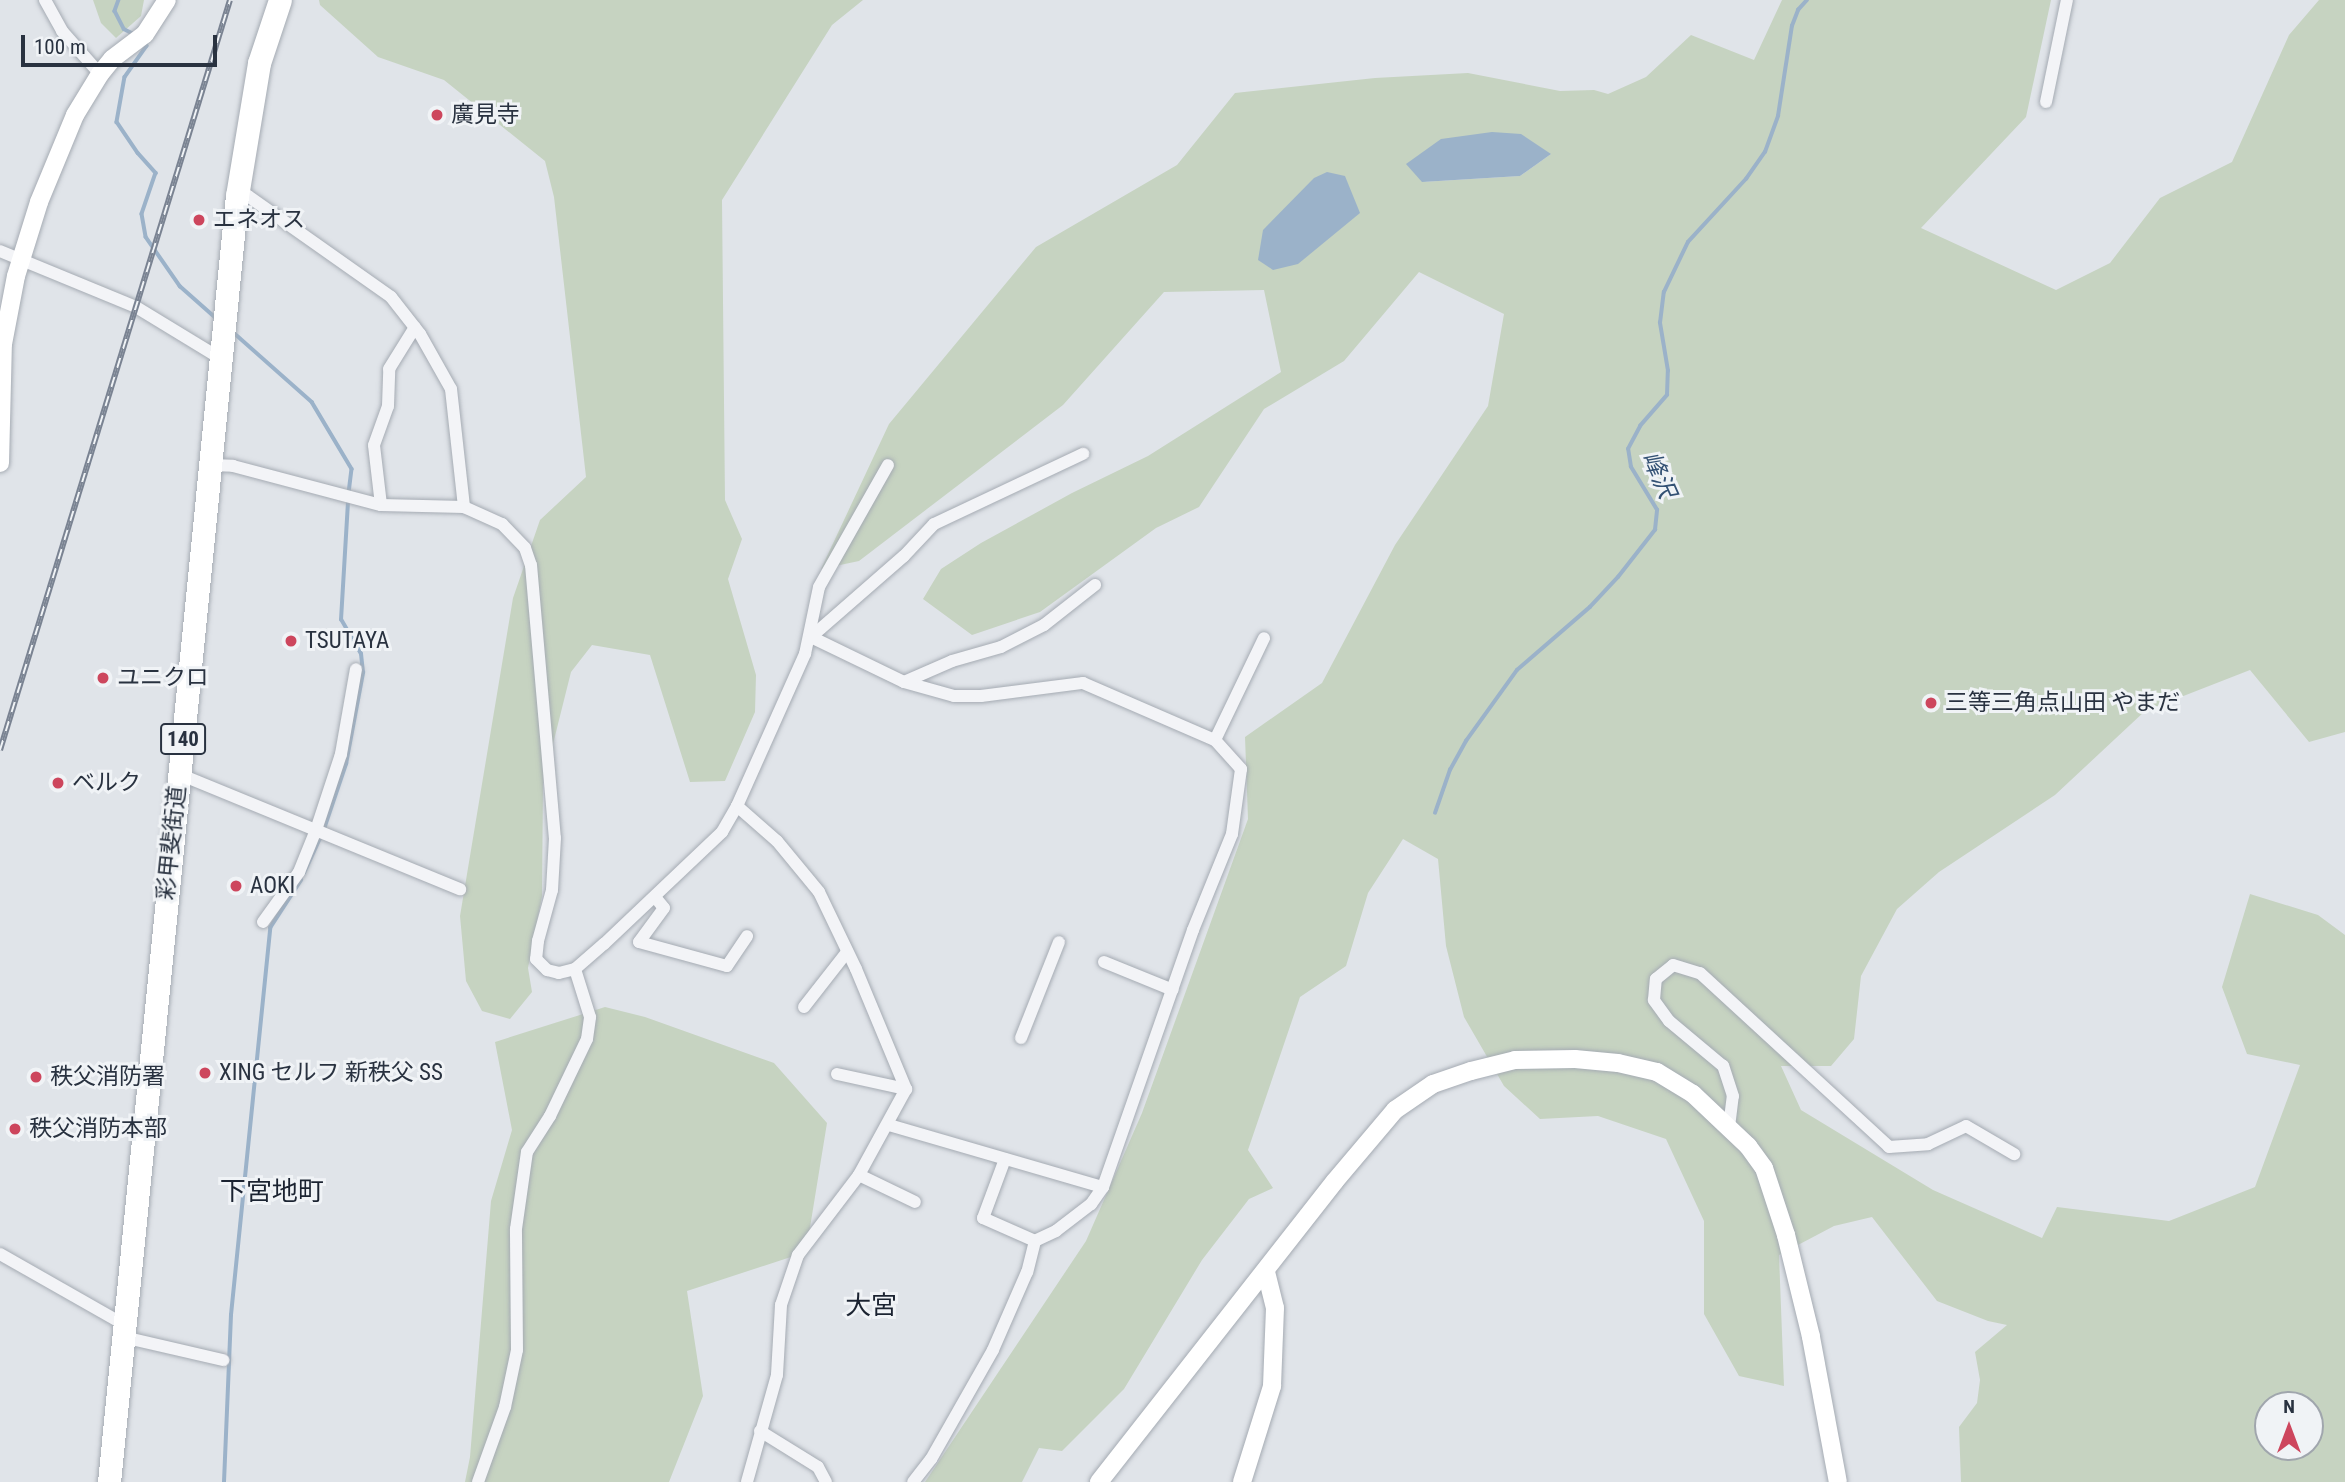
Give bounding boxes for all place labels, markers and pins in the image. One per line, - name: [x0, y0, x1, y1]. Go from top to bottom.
- place label: 廣見寺: [451, 101, 520, 129]
- marker: 廣見寺: [429, 107, 445, 123]
- place label: エネオス: [213, 206, 305, 234]
- marker: エネオス: [191, 212, 207, 228]
- place label: TSUTAYA: [305, 627, 389, 655]
- marker: TSUTAYA: [283, 633, 299, 649]
- place label: ユニクロ: [117, 664, 209, 692]
- marker: ユニクロ: [95, 670, 111, 686]
- place label: 三等三角点山田 やまだ: [1945, 689, 2180, 717]
- marker: 三等三角点山田 やまだ: [1923, 695, 1939, 711]
- place label: ベルク: [72, 769, 141, 797]
- marker: ベルク: [50, 775, 66, 791]
- place label: AOKI: [250, 872, 295, 900]
- marker: AOKI: [228, 878, 244, 894]
- place label: XING セルフ 新秩父 SS: [219, 1059, 443, 1087]
- place label: 秩父消防署: [50, 1063, 165, 1091]
- marker: XING セルフ 新秩父 SS: [197, 1065, 213, 1081]
- marker: 秩父消防署: [28, 1069, 44, 1085]
- place label: 秩父消防本部: [29, 1115, 167, 1143]
- marker: 秩父消防本部: [7, 1121, 23, 1137]

